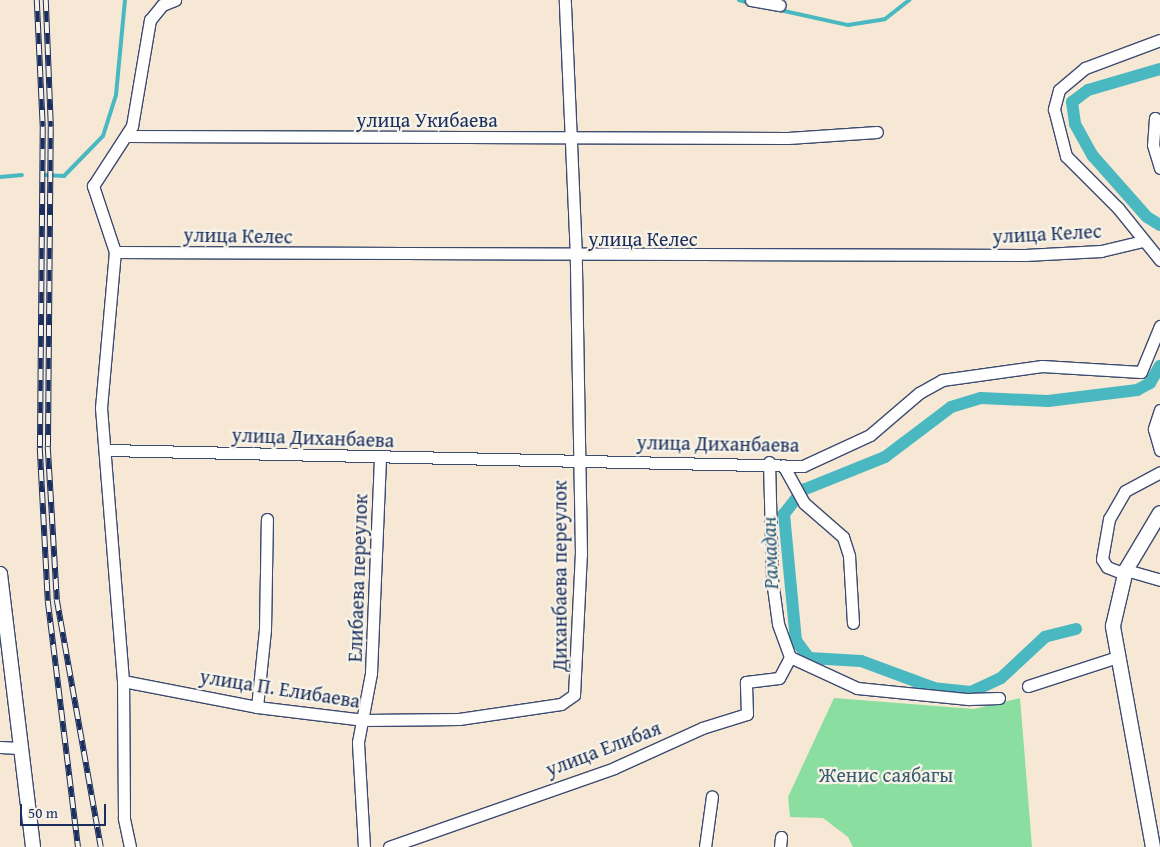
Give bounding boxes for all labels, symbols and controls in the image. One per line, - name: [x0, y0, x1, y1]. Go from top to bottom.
- street label: улица Укибаева: [356, 107, 498, 131]
- street label: улица Келес: [992, 218, 1102, 248]
- street label: улица Келес: [183, 222, 293, 248]
- street label: улица Келес: [588, 226, 698, 250]
- street label: улица Диханбаева: [231, 422, 395, 452]
- street label: улица Диханбаева: [636, 430, 800, 456]
- street label: Диханбаева переулок: [547, 480, 571, 672]
- street label: Елибаева переулок: [342, 493, 372, 663]
- water label: Рамадан: [756, 516, 784, 590]
- street label: улица П. Елибаева: [198, 663, 362, 713]
- street label: улица Елибая: [542, 715, 664, 781]
- park label: Женис саябагы: [819, 762, 953, 786]
- scale bar: [22, 794, 109, 826]
- text: 50 m: [28, 802, 58, 823]

